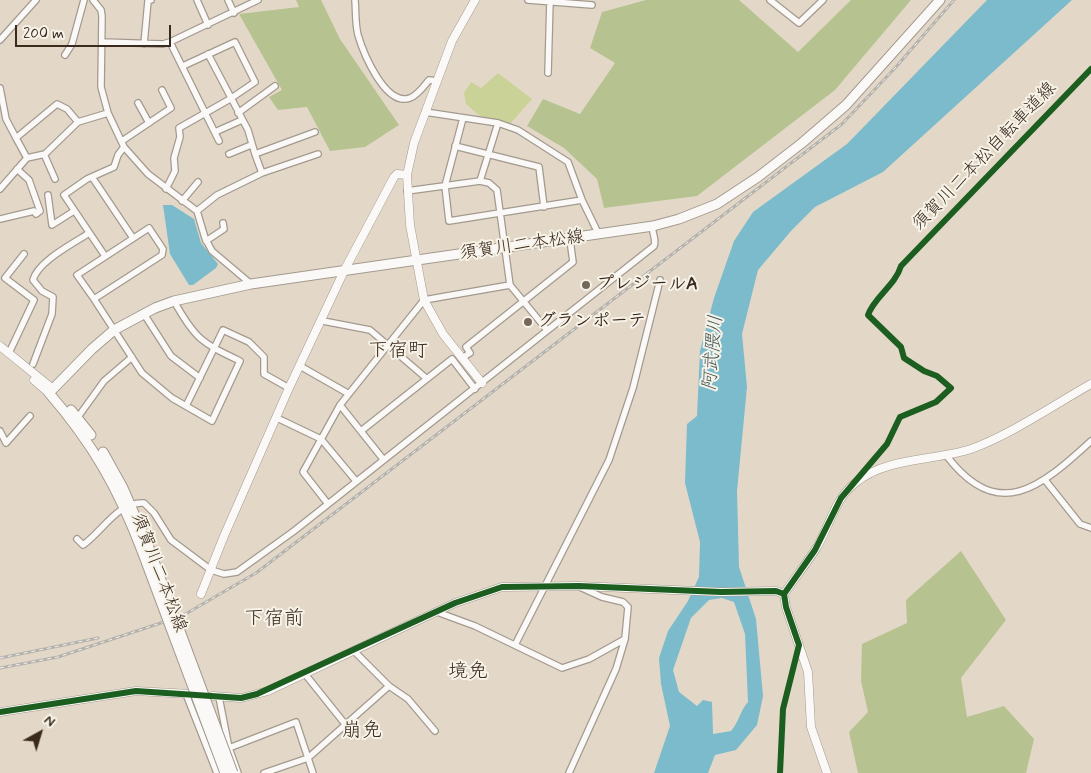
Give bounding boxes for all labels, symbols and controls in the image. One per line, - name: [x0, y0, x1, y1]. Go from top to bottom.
- scale bar: [18, 15, 174, 47]
- text: 200 m: [23, 24, 64, 44]
- street label: 須賀川二本松自転車道線: [908, 78, 1062, 236]
- street label: 須賀川二本松線: [458, 227, 586, 265]
- place label: プレジールA: [596, 274, 698, 296]
- marker: プレジールA: [580, 279, 592, 291]
- place label: グランポーテ: [538, 311, 646, 333]
- water label: 阿武隈川: [699, 314, 729, 392]
- marker: グランポーテ: [522, 316, 534, 328]
- district label: 下宿町: [368, 340, 428, 364]
- street label: 須賀川二本松線: [125, 510, 191, 636]
- district label: 下宿前: [244, 608, 304, 632]
- district label: 境免: [448, 661, 488, 685]
- north arrow: [15, 708, 65, 758]
- text: N: [40, 711, 59, 731]
- district label: 崩免: [342, 720, 382, 744]

